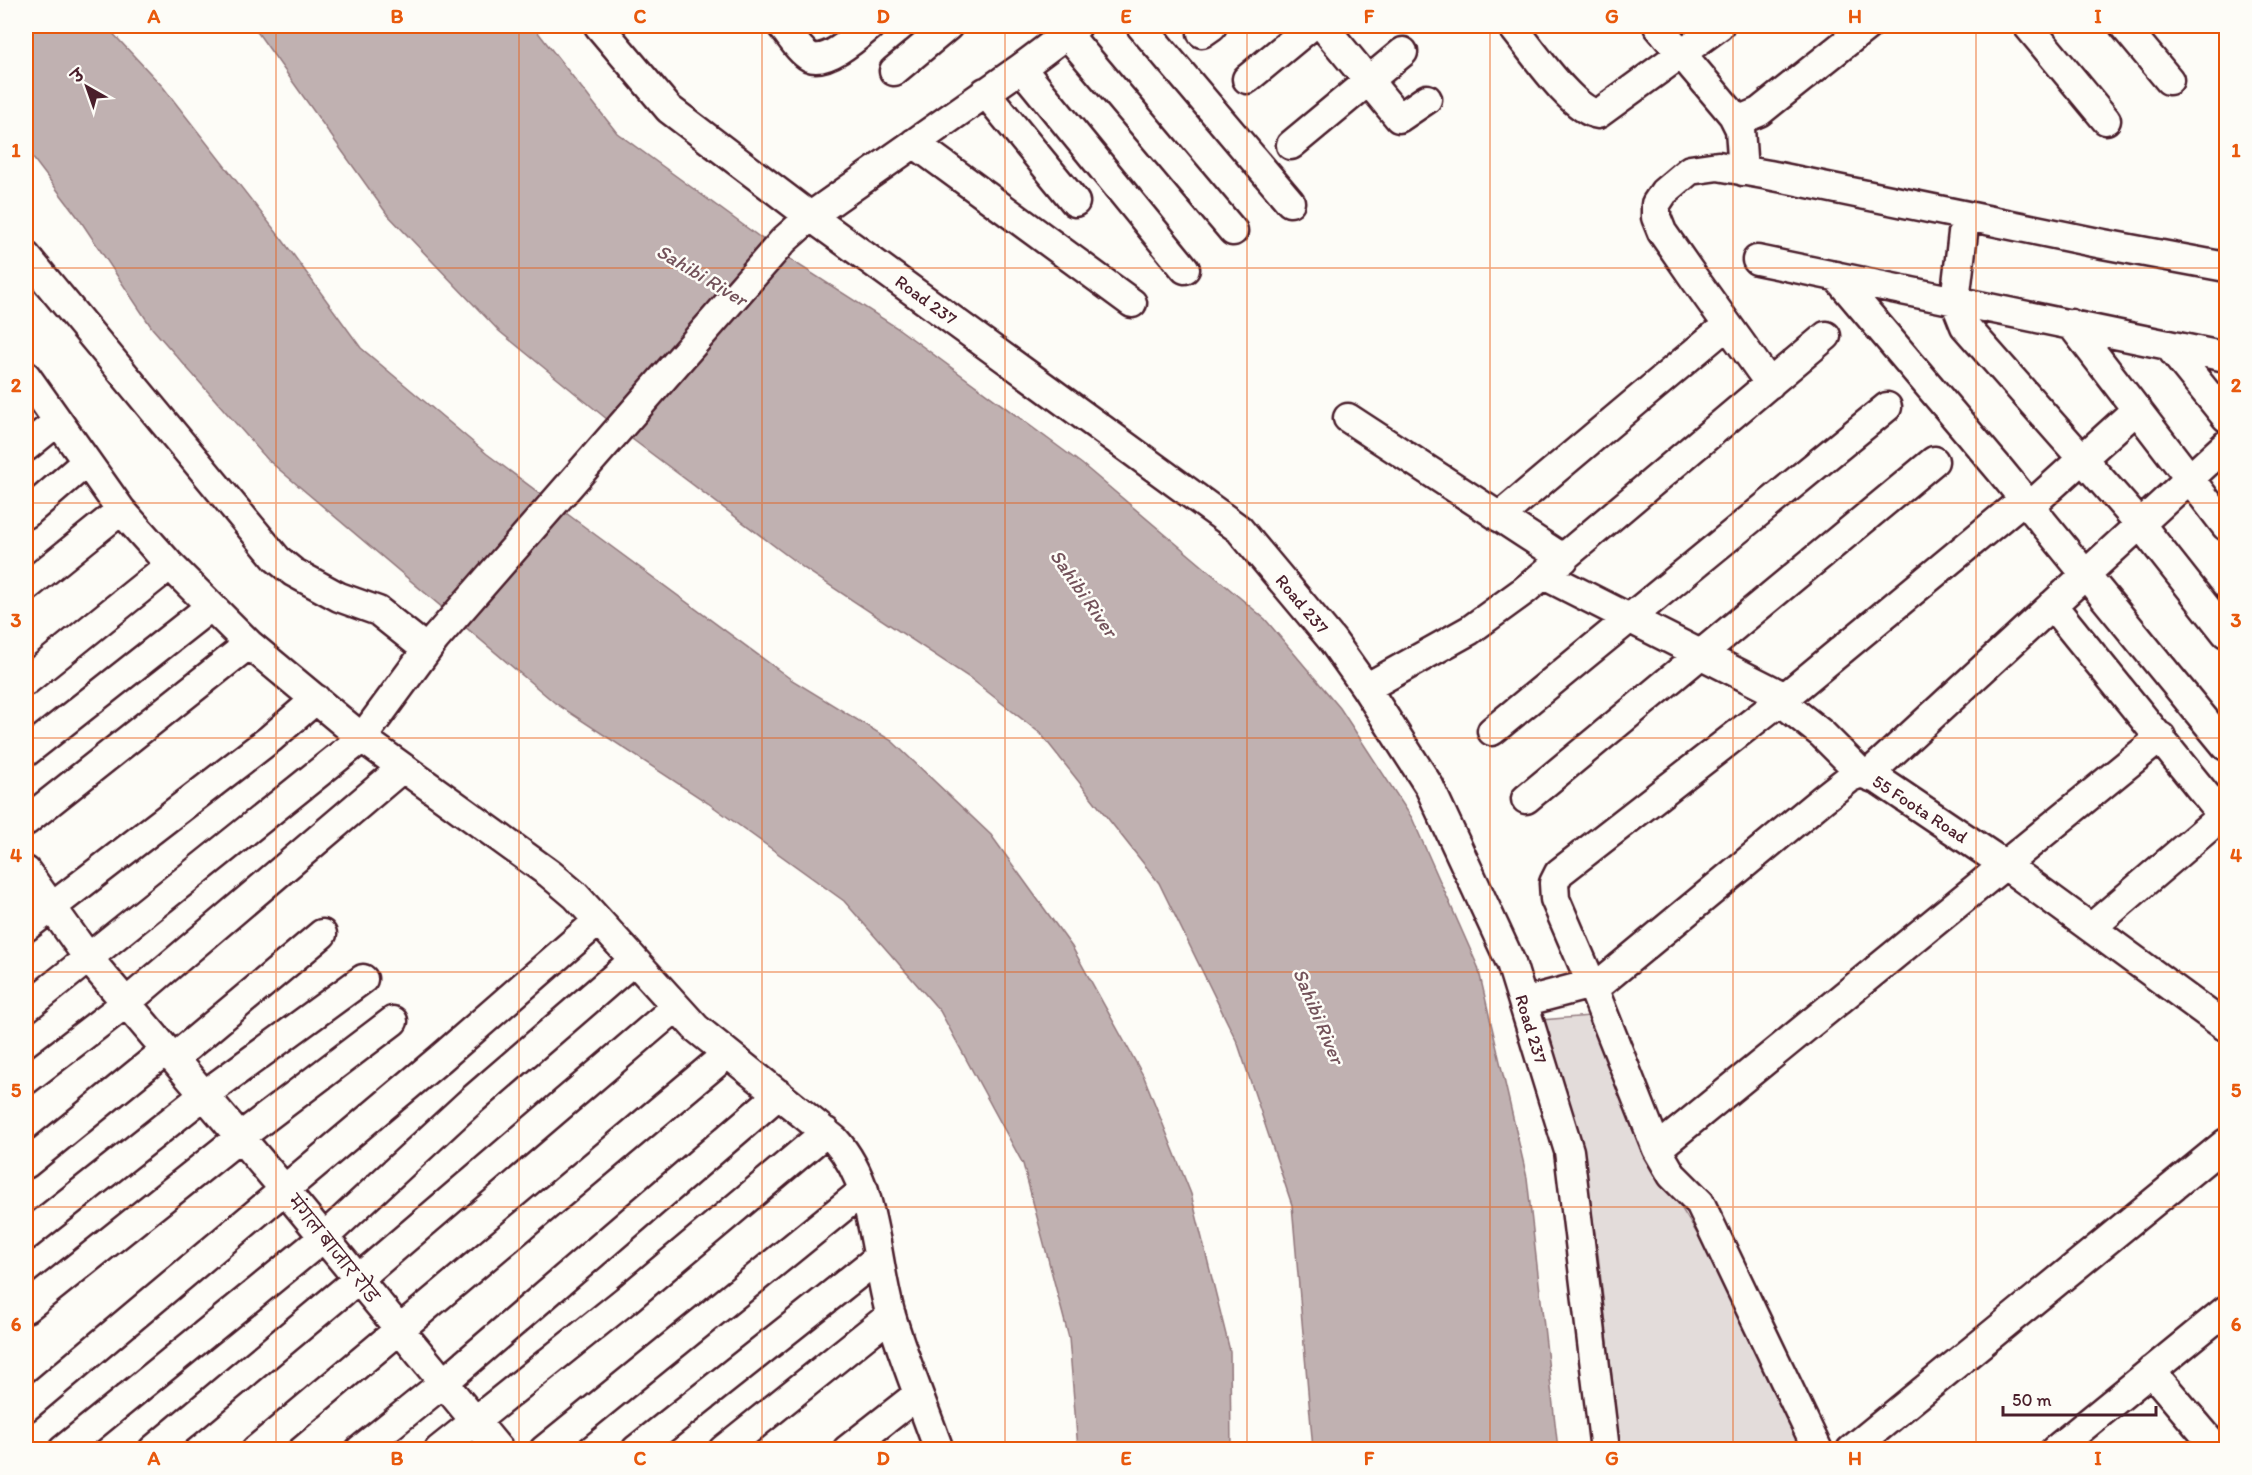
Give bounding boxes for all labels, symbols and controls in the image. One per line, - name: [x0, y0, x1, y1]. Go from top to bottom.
- text: A: [147, 4, 161, 28]
- text: B: [391, 4, 404, 28]
- text: C: [634, 4, 647, 28]
- text: D: [876, 4, 890, 28]
- text: E: [1120, 4, 1132, 28]
- text: F: [1364, 4, 1375, 28]
- text: G: [1605, 4, 1619, 28]
- text: H: [1848, 4, 1862, 28]
- text: I: [2094, 4, 2102, 28]
- north arrow: [57, 57, 117, 117]
- text: उ: [66, 64, 89, 88]
- text: 1: [11, 138, 21, 162]
- text: 1: [2231, 138, 2241, 162]
- water label: Sahibi River: [652, 239, 753, 312]
- street label: Road 237: [891, 270, 961, 330]
- text: 2: [11, 373, 22, 397]
- text: 2: [2231, 373, 2242, 397]
- water label: Sahibi River: [1045, 545, 1124, 643]
- street label: Road 237: [1271, 570, 1333, 638]
- text: 3: [11, 608, 22, 632]
- text: 3: [2231, 608, 2242, 632]
- street label: 55 Foota Road: [1868, 770, 1972, 848]
- text: 4: [10, 843, 22, 867]
- text: 4: [2230, 843, 2242, 867]
- water label: Sahibi River: [1288, 965, 1351, 1069]
- street label: Road 237: [1510, 992, 1552, 1066]
- text: 5: [11, 1078, 22, 1102]
- text: 5: [2231, 1078, 2242, 1102]
- street label: मंगल बाजार रोड: [282, 1188, 387, 1309]
- text: 6: [11, 1312, 22, 1336]
- text: 6: [2231, 1312, 2242, 1336]
- scale bar: [2003, 1379, 2156, 1417]
- text: 50 m: [2012, 1389, 2052, 1411]
- text: A: [147, 1446, 161, 1470]
- text: B: [391, 1446, 404, 1470]
- text: C: [634, 1446, 647, 1470]
- text: D: [876, 1446, 890, 1470]
- text: E: [1120, 1446, 1132, 1470]
- text: F: [1364, 1446, 1375, 1470]
- text: G: [1605, 1446, 1619, 1470]
- text: H: [1848, 1446, 1862, 1470]
- text: I: [2094, 1446, 2102, 1470]

